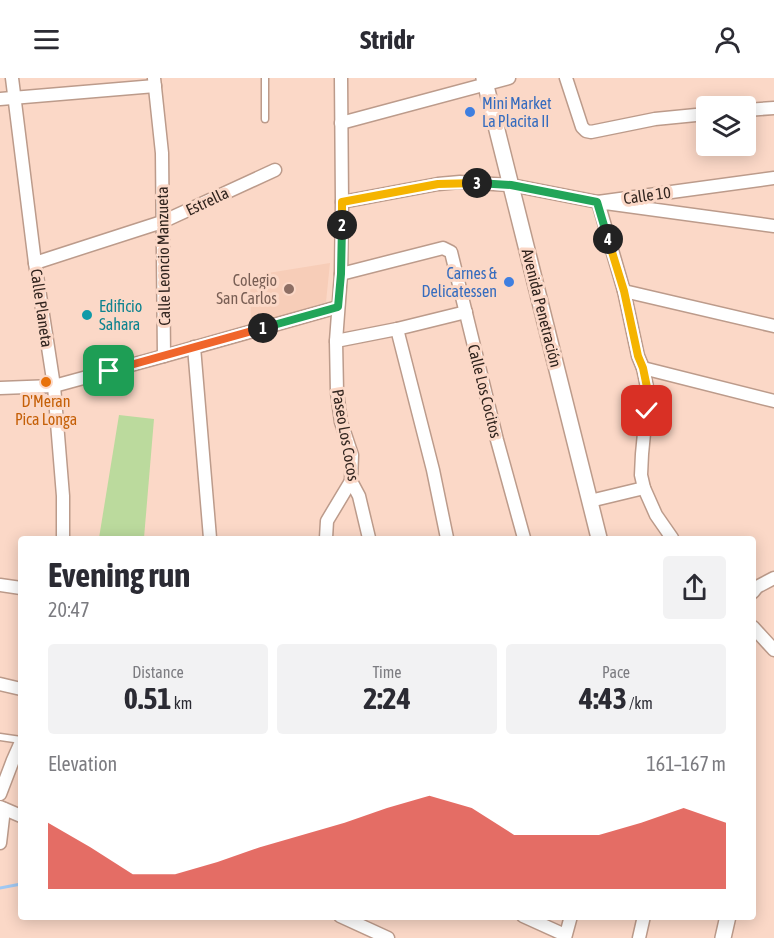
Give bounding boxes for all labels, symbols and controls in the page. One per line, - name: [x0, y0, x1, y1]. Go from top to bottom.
- icon: menu: [30, 23, 63, 56]
- icon: person: [711, 23, 744, 56]
- text: Stridr: [360, 24, 414, 55]
- place label: Mini Market La Placita II: [482, 94, 552, 130]
- map controls: [696, 96, 756, 156]
- button: layers: [696, 96, 756, 156]
- marker: Mini Market La Placita II: [463, 105, 477, 119]
- pin: 3: [462, 168, 492, 198]
- text: 3: [473, 174, 481, 192]
- street label: Estrella: [183, 183, 231, 219]
- street label: Calle 10: [622, 183, 672, 207]
- street label: Calle Leoncio Manzueta: [153, 186, 173, 326]
- pin: 2: [327, 210, 357, 240]
- text: 2: [338, 216, 346, 234]
- pin: 4: [593, 224, 623, 254]
- text: 4: [604, 230, 612, 248]
- street label: Avenida Penetración: [519, 247, 565, 369]
- place label: Carnes & Delicatessen: [421, 264, 498, 300]
- street label: Calle Planeta: [28, 268, 56, 348]
- place label: Colegio San Carlos: [216, 271, 277, 307]
- marker: Carnes & Delicatessen: [502, 275, 516, 289]
- marker: Colegio San Carlos: [282, 282, 296, 296]
- place label: Edificio Sahara: [99, 297, 142, 333]
- marker: Edificio Sahara: [80, 308, 94, 322]
- pin: 1: [248, 313, 278, 343]
- text: 1: [259, 319, 267, 337]
- street label: Calle Los Cocitos: [465, 342, 505, 440]
- pin: [83, 345, 134, 396]
- icon: arrive: [92, 354, 125, 387]
- marker: D'Meran Pica Longa: [39, 375, 53, 389]
- pin: [621, 385, 672, 436]
- street label: Paseo Los Cocos: [329, 388, 363, 483]
- place label: D'Meran Pica Longa: [15, 392, 77, 429]
- icon: check: [630, 394, 663, 427]
- text: Evening run: [48, 556, 190, 594]
- button: share: [663, 556, 726, 619]
- text: 20:47: [48, 598, 90, 621]
- text: Distance: [132, 663, 184, 681]
- text: Time: [372, 663, 402, 681]
- text: Pace: [602, 663, 630, 681]
- text: 0.51: [124, 681, 171, 715]
- text: 2:24: [363, 681, 411, 715]
- text: 4:43: [579, 681, 627, 715]
- text: km: [171, 694, 192, 712]
- text: /km: [627, 694, 653, 712]
- text: Elevation: [48, 752, 117, 775]
- text: 161–167 m: [646, 752, 726, 775]

